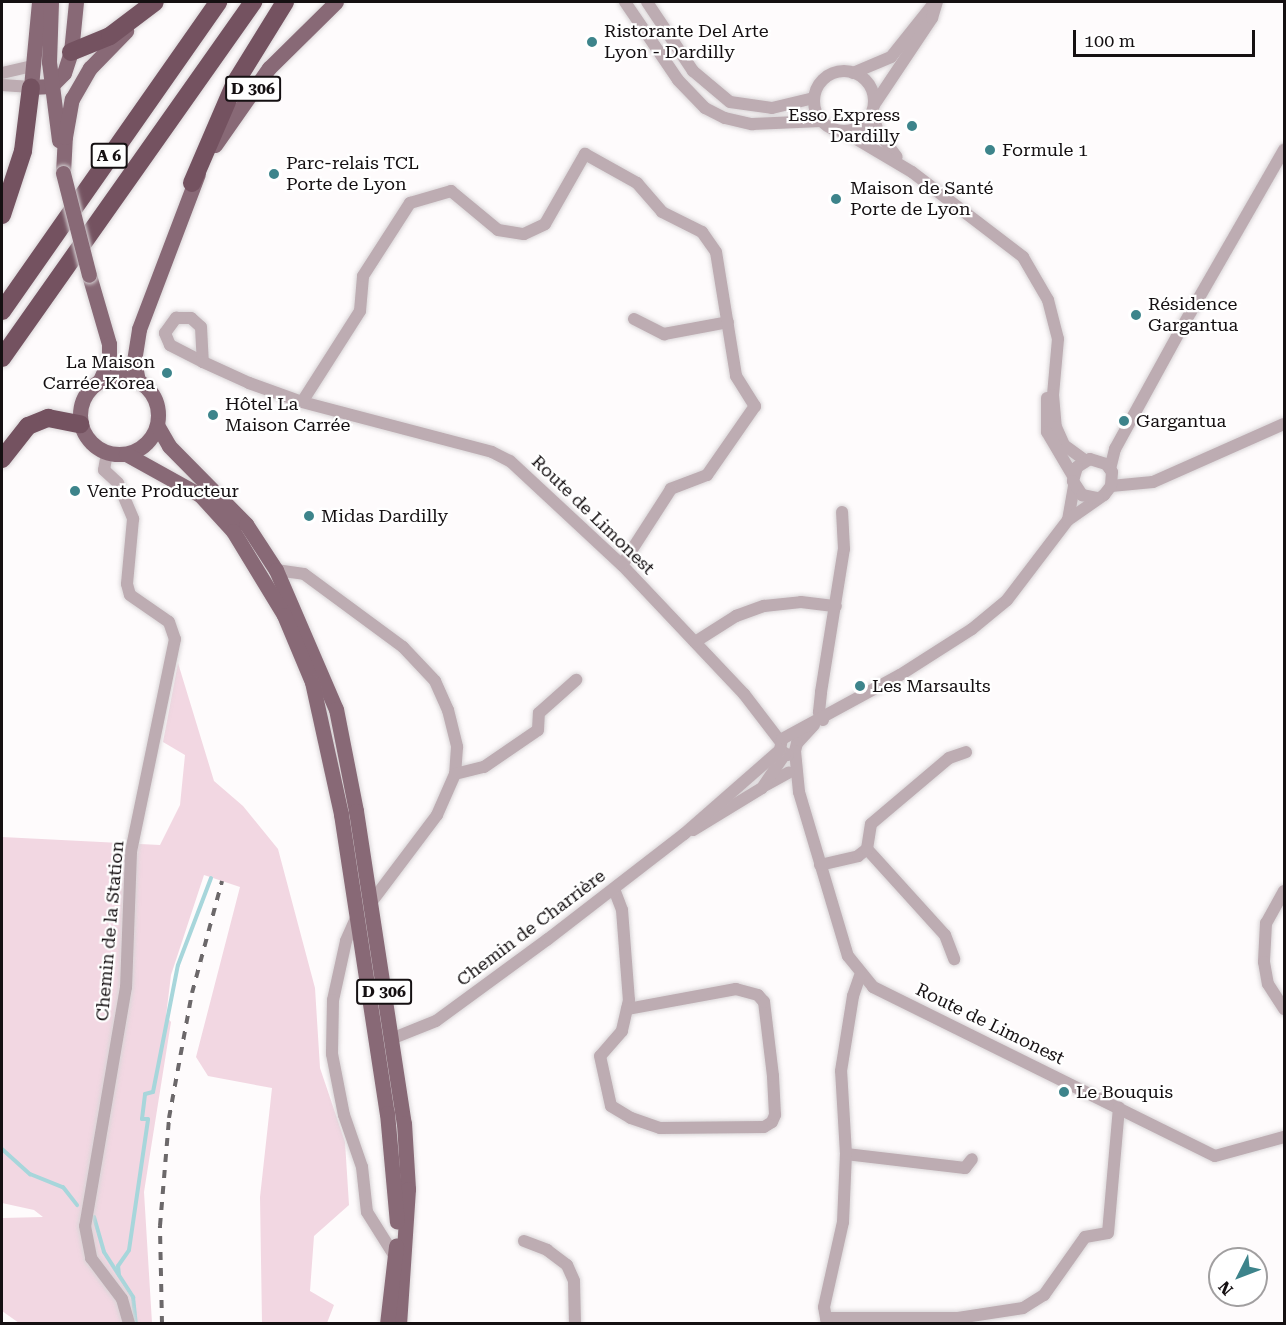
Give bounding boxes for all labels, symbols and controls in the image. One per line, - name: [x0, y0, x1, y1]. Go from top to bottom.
- scale bar: [1076, 18, 1258, 56]
- place label: Ristorante Del Arte Lyon - Dardilly: [604, 21, 769, 63]
- text: 100 m: [1084, 30, 1135, 51]
- marker: Ristorante Del Arte Lyon - Dardilly: [585, 35, 599, 49]
- road number: D 306: [224, 76, 282, 102]
- place label: Esso Express Dardilly: [788, 105, 900, 148]
- marker: Esso Express Dardilly: [905, 119, 919, 133]
- place label: Formule 1: [1002, 139, 1088, 161]
- road number: A 6: [90, 143, 128, 169]
- marker: Formule 1: [983, 143, 997, 157]
- place label: Parc-relais TCL Porte de Lyon: [286, 153, 419, 195]
- marker: Parc-relais TCL Porte de Lyon: [267, 167, 281, 181]
- place label: Maison de Santé Porte de Lyon: [850, 178, 993, 220]
- marker: Maison de Santé Porte de Lyon: [827, 190, 845, 208]
- place label: Résidence Gargantua: [1148, 294, 1238, 336]
- marker: Résidence Gargantua: [1129, 308, 1143, 322]
- place label: La Maison Carrée Korea: [43, 352, 155, 394]
- marker: La Maison Carrée Korea: [160, 366, 174, 380]
- place label: Hôtel La Maison Carrée: [225, 394, 350, 436]
- marker: Hôtel La Maison Carrée: [206, 408, 220, 422]
- place label: Gargantua: [1136, 410, 1226, 432]
- marker: Gargantua: [1117, 414, 1131, 428]
- street label: Route de Limonest: [527, 451, 659, 579]
- place label: Vente Producteur: [87, 480, 239, 502]
- marker: Vente Producteur: [68, 484, 82, 498]
- place label: Midas Dardilly: [321, 505, 448, 527]
- marker: Midas Dardilly: [302, 509, 316, 523]
- place label: Les Marsaults: [872, 675, 991, 697]
- marker: Les Marsaults: [853, 679, 867, 693]
- street label: Chemin de la Station: [91, 840, 129, 1022]
- street label: Chemin de Charrière: [452, 865, 610, 991]
- road number: D 306: [356, 979, 412, 1005]
- street label: Route de Limonest: [912, 979, 1068, 1069]
- place label: Le Bouquis: [1076, 1081, 1173, 1103]
- marker: Le Bouquis: [1057, 1085, 1071, 1099]
- north arrow: [1208, 1247, 1268, 1307]
- text: N: [1215, 1277, 1237, 1299]

